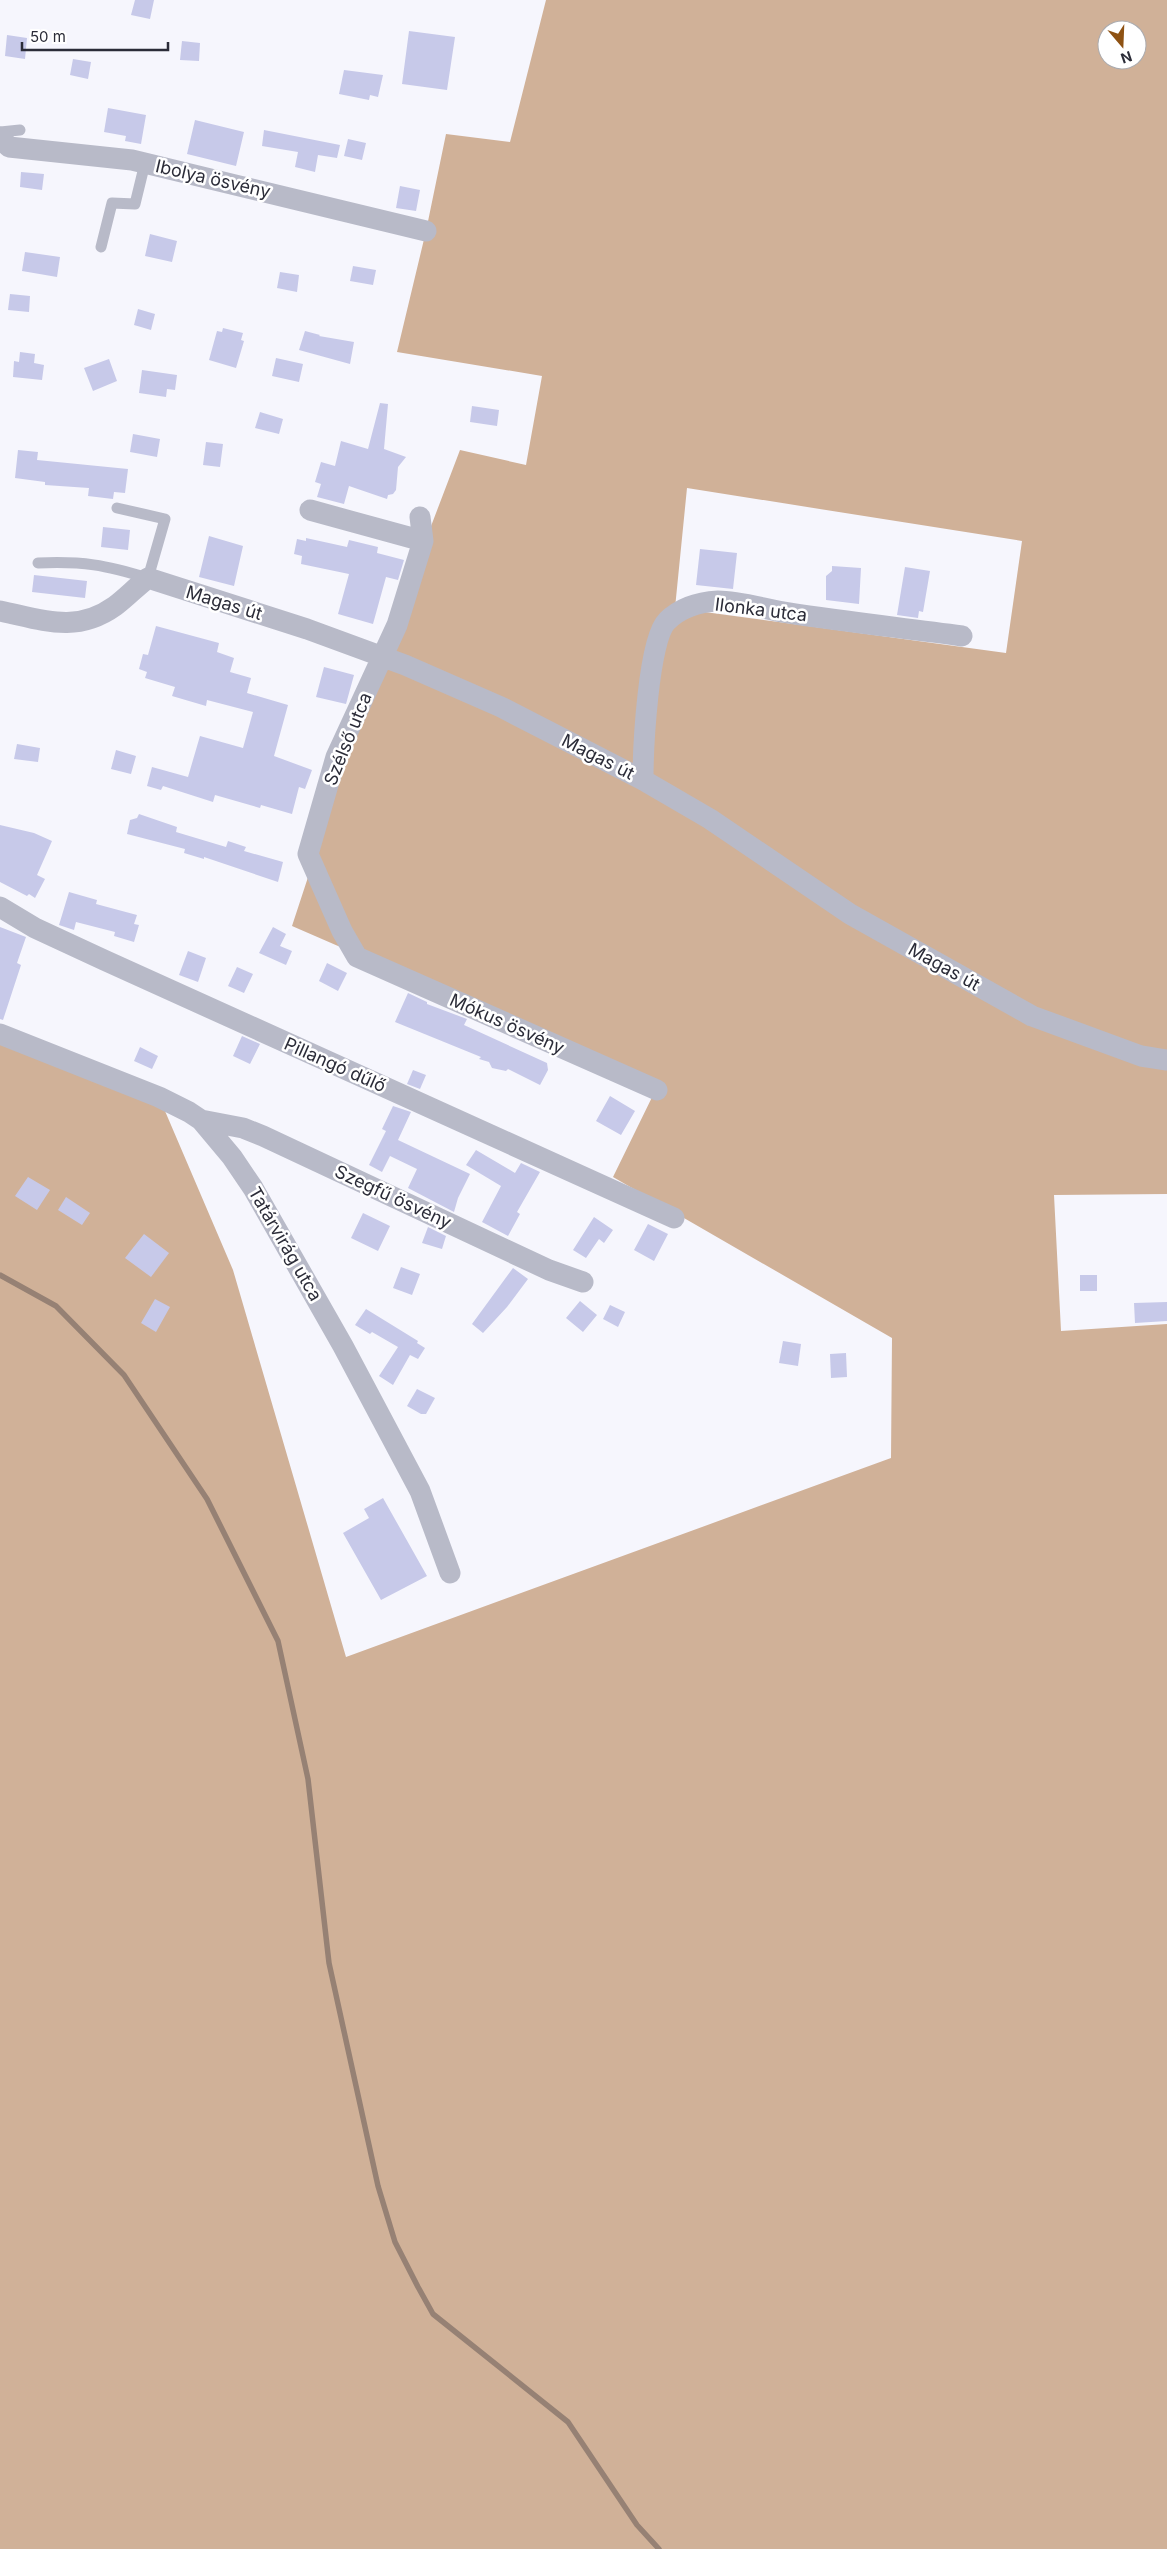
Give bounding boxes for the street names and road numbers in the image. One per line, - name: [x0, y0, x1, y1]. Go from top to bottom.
- street label: Ibolya ösvény: [154, 155, 273, 202]
- street label: Magas út: [183, 581, 265, 624]
- street label: Ilonka utca: [714, 593, 808, 626]
- street label: Szélső utca: [319, 689, 376, 788]
- street label: Magas út: [558, 729, 638, 784]
- street label: Magas út: [905, 938, 984, 995]
- street label: Mókus ösvény: [447, 989, 568, 1058]
- street label: Pillangó dűlő: [281, 1033, 389, 1096]
- street label: Szegfű ösvény: [332, 1160, 455, 1233]
- street label: Tatárvirág utca: [244, 1183, 327, 1304]

